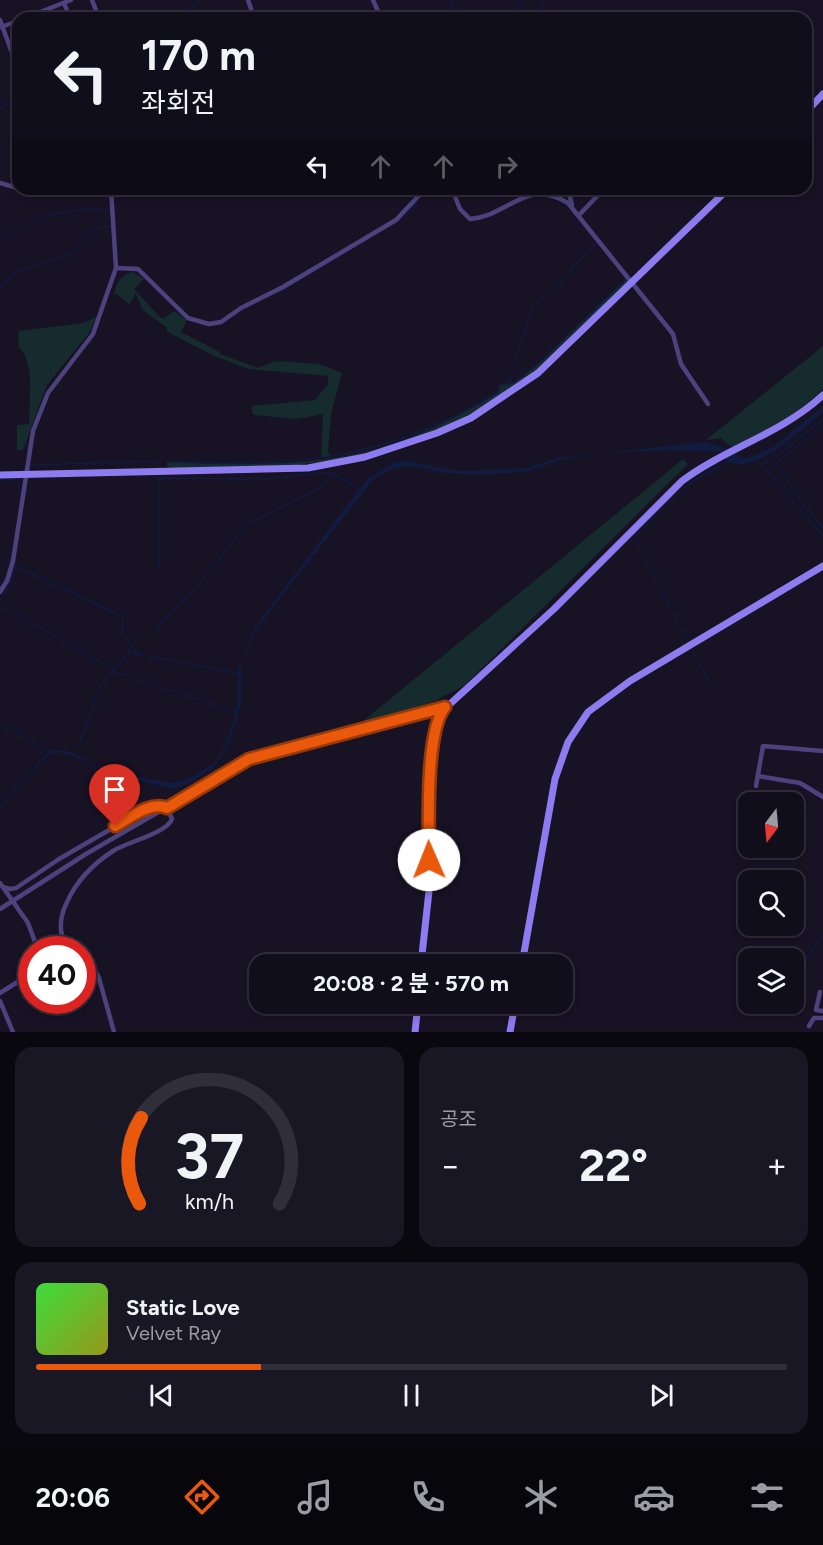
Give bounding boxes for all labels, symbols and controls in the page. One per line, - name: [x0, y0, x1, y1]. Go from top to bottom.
- text: 170 m: [141, 30, 256, 81]
- icon: left: [42, 36, 120, 114]
- text: 좌회전: [141, 86, 216, 119]
- icon: left: [301, 150, 334, 183]
- icon: ahead: [364, 150, 397, 183]
- icon: ahead: [427, 150, 460, 183]
- icon: right: [490, 150, 523, 183]
- pin: [89, 764, 140, 826]
- icon: arrive: [98, 773, 131, 806]
- north arrow: [738, 792, 804, 858]
- map controls: [738, 792, 804, 1014]
- position arrow: [397, 828, 461, 892]
- button: search: [738, 870, 804, 936]
- speed limit sign: 40: [18, 936, 96, 1014]
- button: layers: [738, 948, 804, 1014]
- text: 20:08 · 2 분 · 570 m: [313, 970, 509, 997]
- text: 공조: [440, 1107, 477, 1131]
- text: 37: [175, 1119, 244, 1194]
- text: 22°: [579, 1138, 648, 1192]
- text: −: [440, 1146, 461, 1185]
- text: +: [766, 1146, 787, 1185]
- text: km/h: [185, 1189, 234, 1214]
- text: Static Love: [126, 1294, 240, 1321]
- text: Velvet Ray: [126, 1321, 221, 1345]
- icon: previous: [145, 1379, 178, 1412]
- icon: pause: [395, 1379, 428, 1412]
- icon: next: [645, 1379, 678, 1412]
- icon: directions: [181, 1476, 223, 1518]
- icon: music: [294, 1476, 336, 1518]
- icon: phone: [407, 1476, 449, 1518]
- icon: climate: [520, 1476, 562, 1518]
- icon: car: [633, 1476, 675, 1518]
- icon: filters: [746, 1476, 788, 1518]
- text: 20:06: [35, 1481, 110, 1514]

